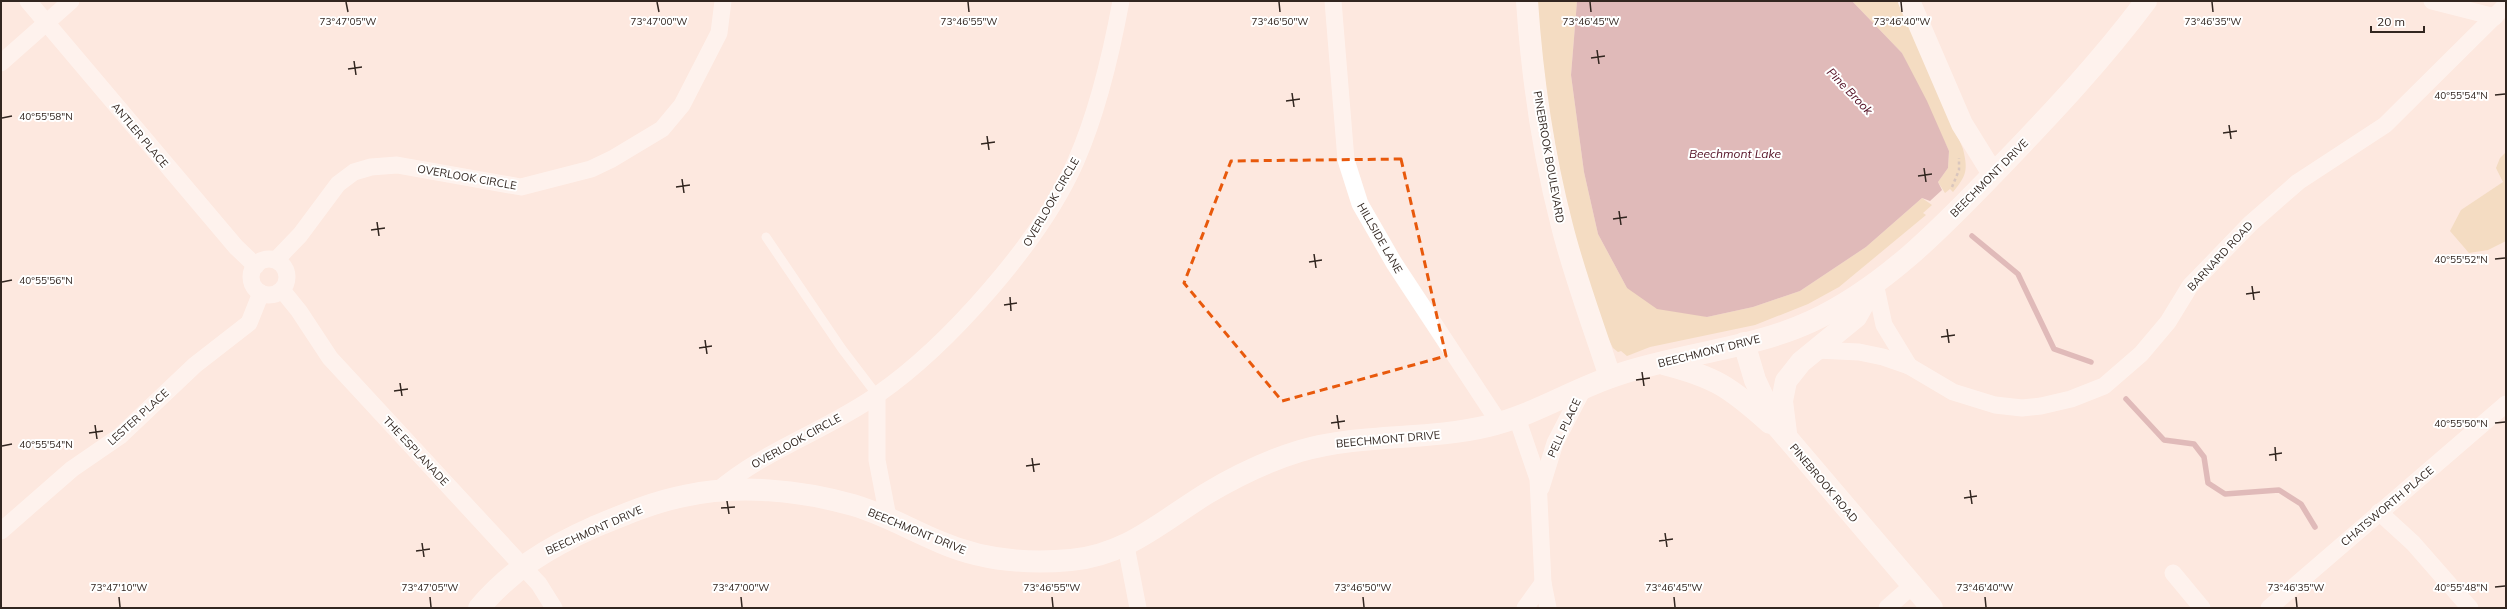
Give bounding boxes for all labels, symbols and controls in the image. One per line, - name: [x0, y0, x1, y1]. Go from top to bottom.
- scale bar: [2371, 8, 2424, 34]
- text: 20 m: [2377, 14, 2405, 29]
- text: 73°47'05"W: [320, 15, 376, 28]
- text: 73°47'00"W: [631, 15, 687, 28]
- text: 73°46'55"W: [941, 15, 997, 28]
- text: 73°46'50"W: [1252, 15, 1308, 28]
- text: 73°46'45"W: [1563, 15, 1619, 28]
- text: 73°46'40"W: [1874, 15, 1930, 28]
- text: 73°46'35"W: [2185, 15, 2241, 28]
- water label: Pine Brook: [1824, 64, 1877, 118]
- text: 40°55'54"N: [2434, 89, 2488, 102]
- street label: PINEBROOK BOULEVARD: [1530, 90, 1568, 224]
- street label: ANTLER PLACE: [109, 100, 171, 170]
- text: 40°55'58"N: [19, 110, 73, 123]
- street label: BEECHMONT DRIVE: [1947, 136, 2031, 220]
- water label: Beechmont Lake: [1689, 146, 1782, 161]
- street label: OVERLOOK CIRCLE: [1020, 155, 1082, 249]
- street label: OVERLOOK CIRCLE: [416, 161, 518, 193]
- street label: HILLSIDE LANE: [1354, 200, 1406, 276]
- street label: BARNARD ROAD: [2184, 218, 2256, 294]
- text: 40°55'52"N: [2434, 253, 2488, 266]
- text: 40°55'56"N: [19, 274, 73, 287]
- street label: BEECHMONT DRIVE: [1656, 332, 1762, 370]
- street label: LESTER PLACE: [105, 386, 171, 448]
- street label: PELL PLACE: [1544, 396, 1584, 460]
- street label: OVERLOOK CIRCLE: [749, 411, 843, 471]
- street label: THE ESPLANADE: [380, 413, 452, 489]
- text: 40°55'50"N: [2434, 417, 2488, 430]
- street label: BEECHMONT DRIVE: [1335, 427, 1441, 451]
- text: 40°55'54"N: [19, 438, 73, 451]
- street label: PINEBROOK ROAD: [1787, 441, 1861, 525]
- street label: CHATSWORTH PLACE: [2338, 463, 2436, 549]
- street label: BEECHMONT DRIVE: [543, 502, 645, 558]
- street label: BEECHMONT DRIVE: [866, 505, 968, 557]
- text: 73°47'10"W: [91, 581, 147, 594]
- text: 73°47'05"W: [402, 581, 458, 594]
- text: 73°47'00"W: [713, 581, 769, 594]
- text: 73°46'55"W: [1024, 581, 1080, 594]
- text: 73°46'50"W: [1335, 581, 1391, 594]
- text: 73°46'45"W: [1646, 581, 1702, 594]
- text: 73°46'40"W: [1957, 581, 2013, 594]
- text: 73°46'35"W: [2268, 581, 2324, 594]
- text: 40°55'48"N: [2434, 581, 2488, 594]

